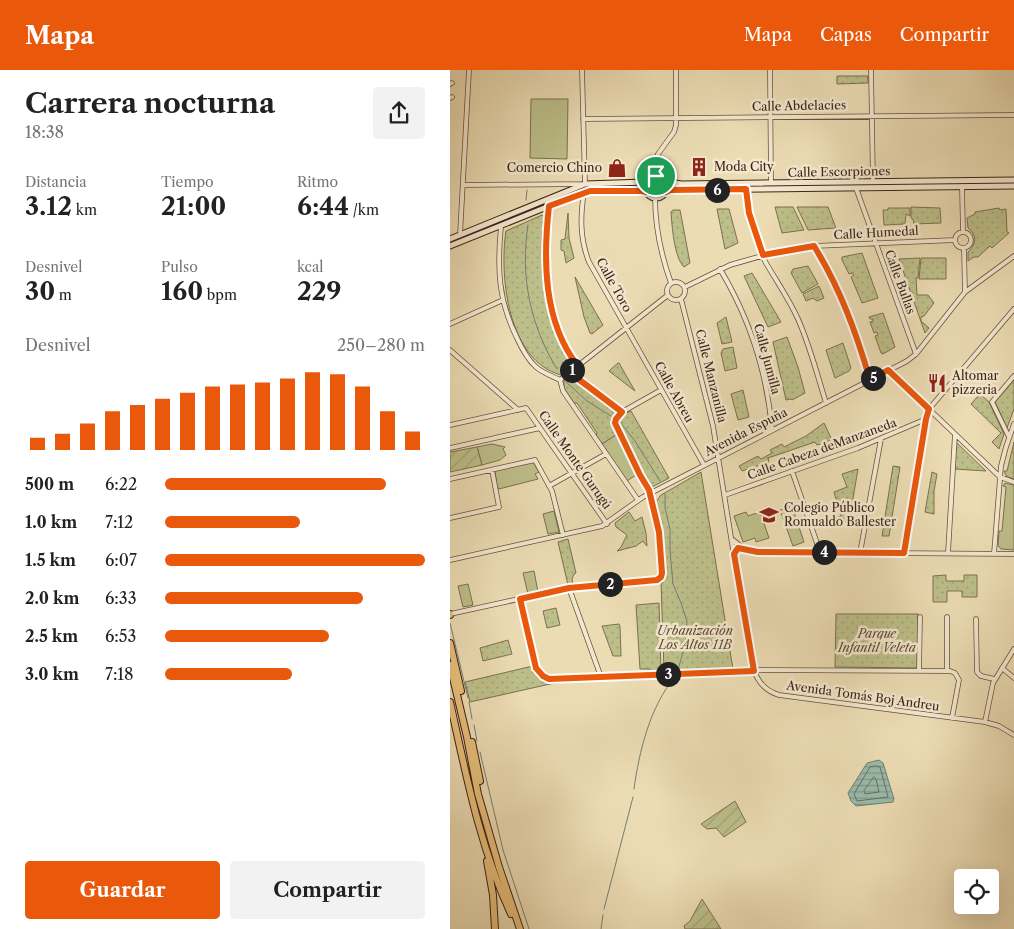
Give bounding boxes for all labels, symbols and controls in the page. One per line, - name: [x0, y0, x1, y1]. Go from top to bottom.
- text: Mapa: [25, 21, 94, 50]
- text: Mapa: [744, 24, 792, 46]
- text: Capas: [820, 24, 872, 46]
- text: Compartir: [900, 24, 989, 46]
- text: Carrera nocturna: [25, 86, 275, 120]
- button: share: [373, 87, 425, 139]
- street label: Calle Abdelacíes: [752, 97, 846, 114]
- text: 18:38: [25, 122, 64, 142]
- pin: [635, 155, 677, 197]
- building icon: Moda City: [688, 156, 710, 178]
- shop icon: Comercio Chino: [606, 157, 628, 179]
- place label: Moda City: [714, 159, 774, 174]
- place label: Comercio Chino: [507, 160, 602, 175]
- icon: arrive: [642, 162, 670, 190]
- street label: Calle Escorpiones: [788, 163, 890, 180]
- text: Distancia: [25, 173, 87, 191]
- text: Tiempo: [161, 173, 214, 191]
- text: Ritmo: [297, 173, 338, 191]
- pin: 6: [704, 178, 730, 202]
- text: 6: [713, 181, 722, 199]
- text: 3.12: [25, 191, 72, 222]
- text: 21:00: [161, 191, 226, 222]
- text: 6:44: [297, 191, 349, 222]
- text: km: [72, 201, 97, 219]
- text: /km: [349, 201, 379, 219]
- street label: Calle Humedal: [833, 223, 919, 242]
- street label: Calle Bullas: [882, 248, 919, 316]
- street label: Calle Toro: [593, 255, 635, 315]
- text: Desnivel: [25, 258, 82, 276]
- text: Pulso: [161, 258, 198, 276]
- text: kcal: [297, 258, 323, 276]
- text: 30: [25, 276, 55, 307]
- text: 160: [161, 276, 203, 307]
- text: 229: [297, 276, 341, 307]
- text: m: [55, 286, 72, 304]
- text: bpm: [203, 286, 237, 304]
- street label: Calle Jumilla: [751, 322, 784, 396]
- street label: Calle Manzanilla: [693, 328, 730, 425]
- text: Desnivel: [25, 335, 91, 355]
- text: 250–280 m: [337, 335, 425, 355]
- pin: 1: [560, 358, 584, 382]
- street label: Calle Abreu: [652, 359, 698, 425]
- text: 1: [569, 361, 576, 379]
- pin: 5: [860, 366, 886, 390]
- place label: Altomar pizzeria: [951, 368, 999, 397]
- text: 5: [870, 369, 877, 387]
- restaurant icon: Altomar pizzeria: [926, 372, 948, 394]
- street label: Avenida Espuña: [701, 404, 790, 459]
- street label: Calle Monte Gurugú: [536, 408, 615, 512]
- street label: Calle Cabeza deManzaneda: [745, 414, 899, 483]
- text: 500 m: [25, 474, 74, 494]
- text: 6:22: [105, 474, 137, 494]
- place label: Colegio Público Romualdo Ballester: [784, 500, 896, 529]
- school or university icon: Colegio Público Romualdo Ballester: [758, 504, 780, 526]
- text: 1.0 km: [25, 512, 77, 532]
- text: 7:12: [105, 512, 133, 532]
- pin: 4: [812, 540, 836, 564]
- text: 4: [820, 543, 829, 561]
- text: 1.5 km: [25, 550, 76, 570]
- text: 6:07: [105, 550, 137, 570]
- pin: 2: [598, 572, 622, 596]
- text: 2: [606, 575, 615, 593]
- text: 2.0 km: [25, 588, 79, 608]
- text: 6:33: [105, 588, 136, 608]
- park label: Urbanización Los Altos 11B: [657, 623, 733, 652]
- text: 2.5 km: [25, 626, 78, 646]
- text: 6:53: [105, 626, 136, 646]
- park label: Parque Infantil Veleta: [837, 626, 916, 655]
- pin: 3: [656, 662, 680, 686]
- text: 3.0 km: [25, 664, 79, 684]
- text: 7:18: [105, 664, 134, 684]
- text: 3: [665, 665, 672, 683]
- street label: Avenida Tomás Boj Andreu: [785, 677, 941, 714]
- button: Guardar: [25, 861, 220, 919]
- button: Compartir: [230, 861, 425, 919]
- map controls: [954, 869, 999, 914]
- button: locate: [954, 869, 999, 914]

